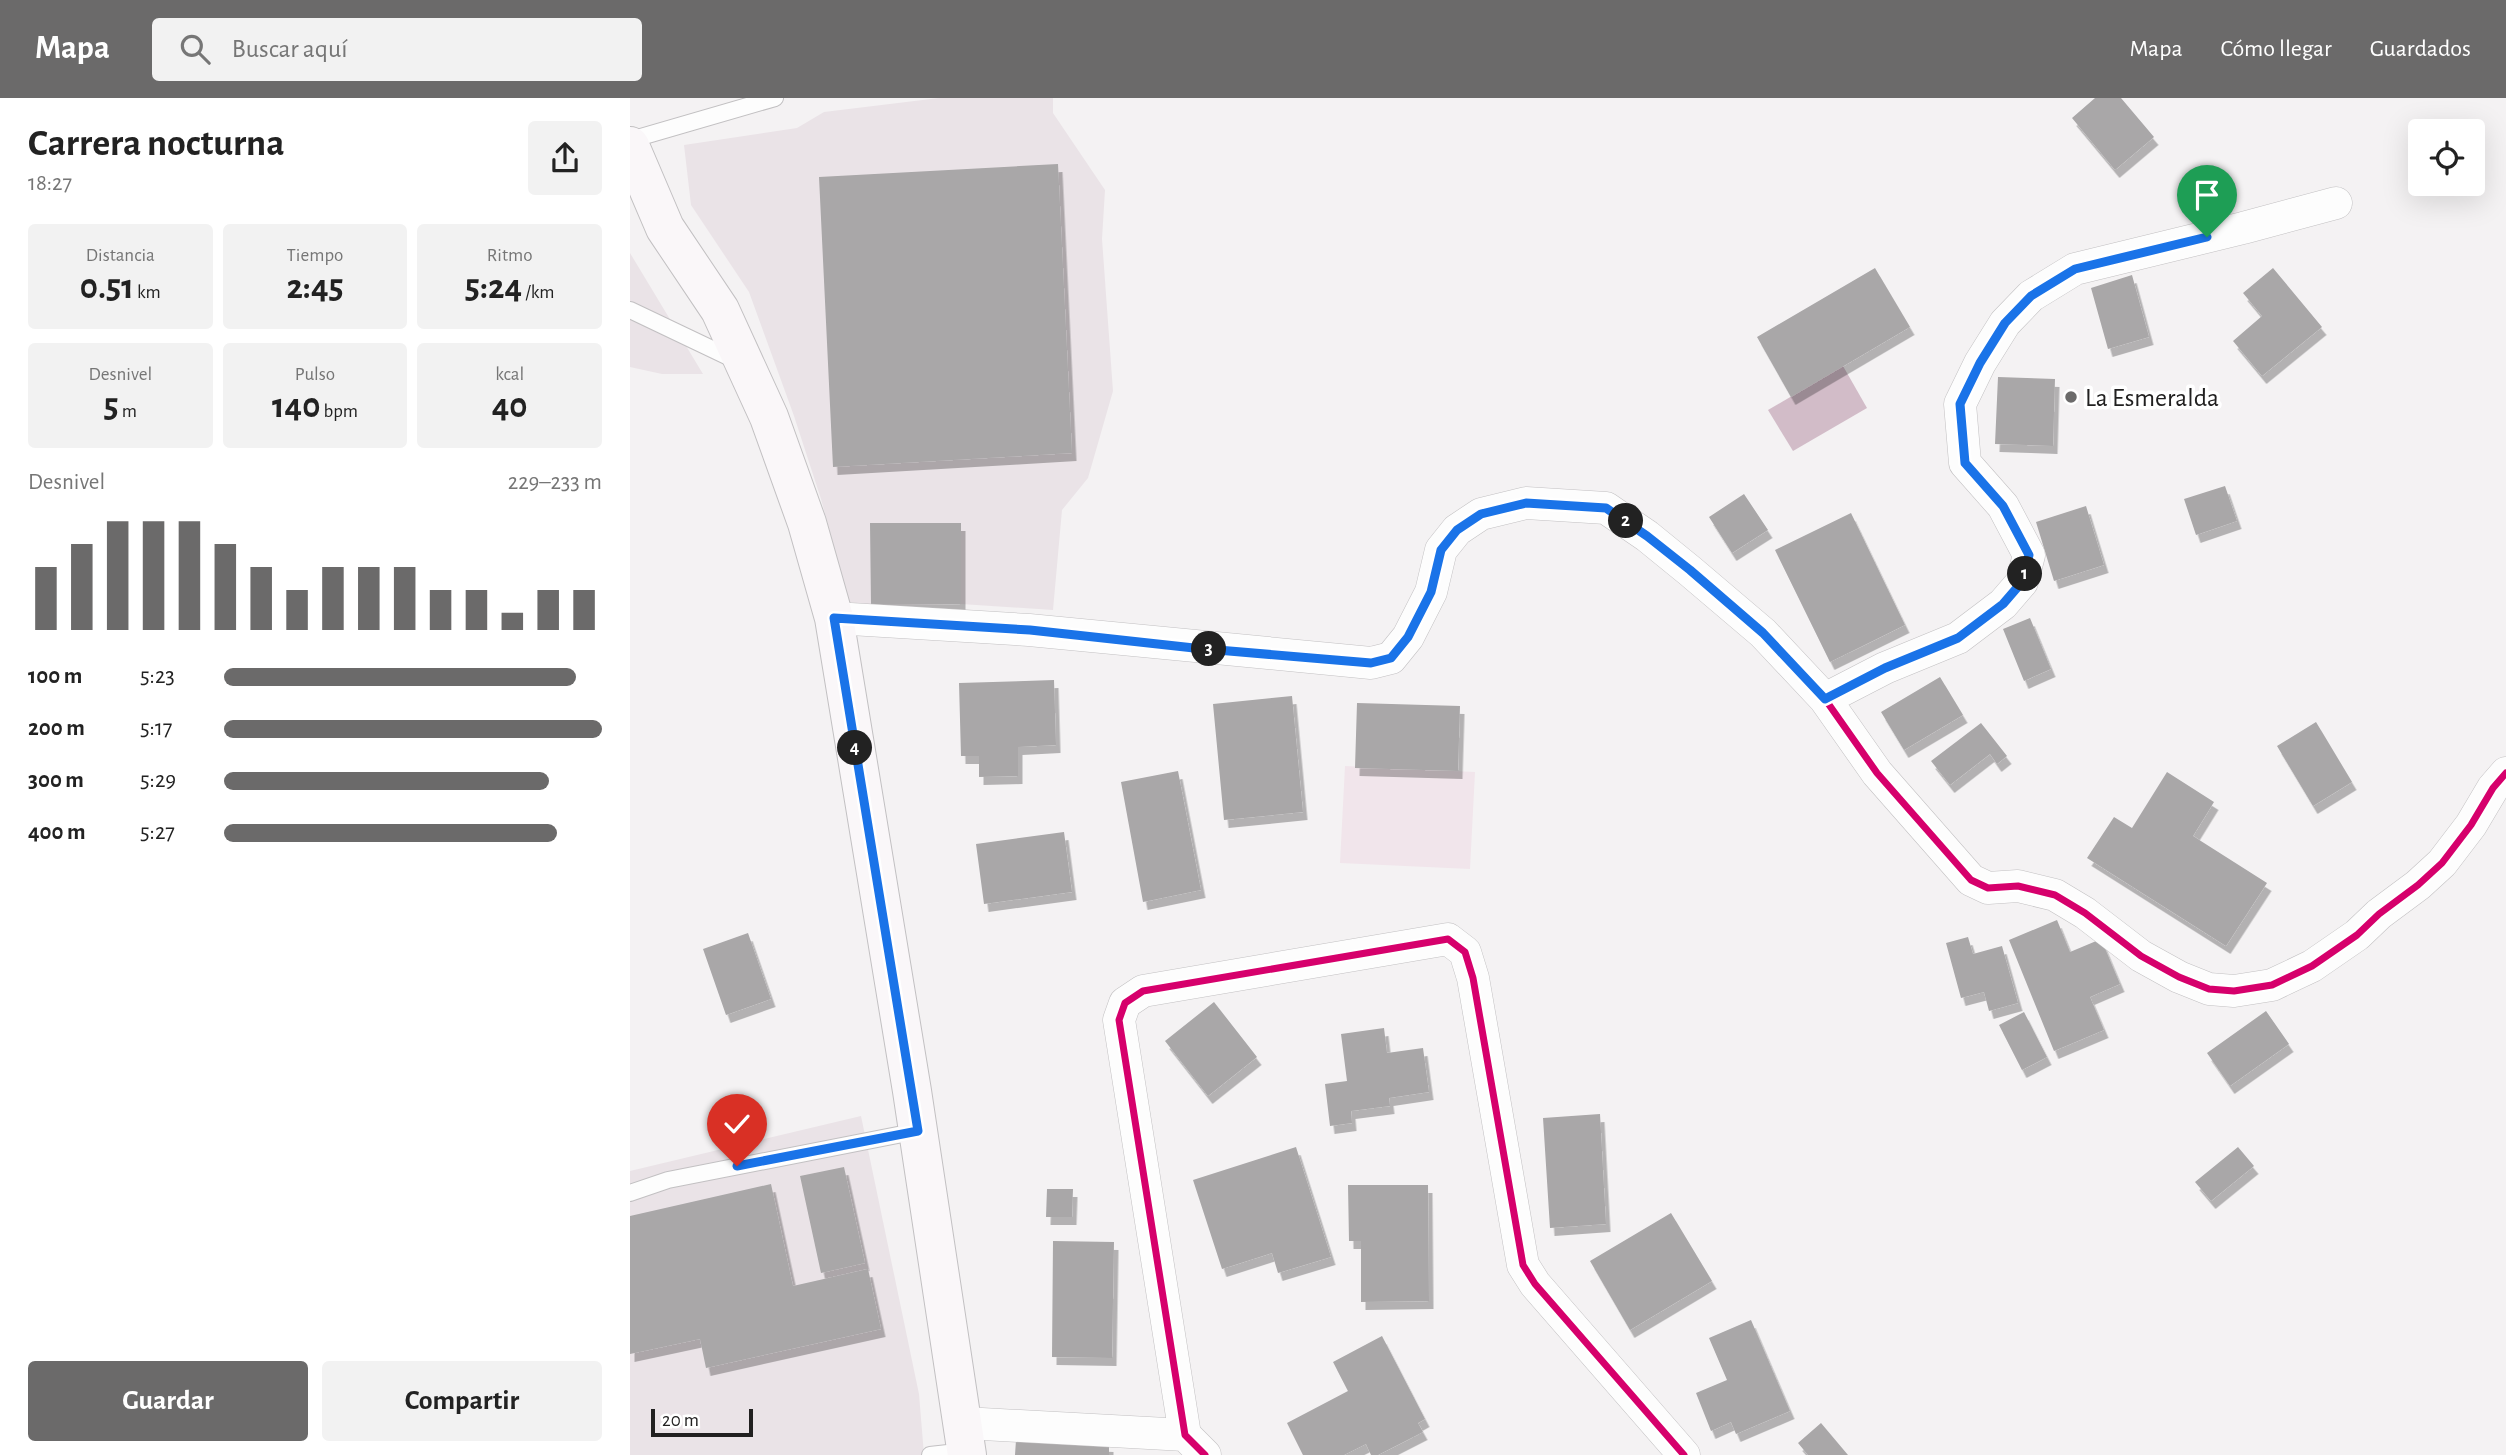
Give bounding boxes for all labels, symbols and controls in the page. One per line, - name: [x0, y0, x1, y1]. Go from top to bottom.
- search box: [152, 18, 642, 81]
- icon: search: [176, 30, 214, 68]
- text: Mapa: [35, 32, 110, 65]
- text: Buscar aquí: [232, 36, 348, 62]
- text: Mapa: [2129, 37, 2183, 61]
- text: Cómo llegar: [2221, 37, 2332, 61]
- text: Guardados: [2370, 37, 2471, 61]
- map controls: [2408, 119, 2485, 196]
- button: locate: [2408, 119, 2485, 196]
- button: share: [528, 121, 602, 195]
- text: Carrera nocturna: [28, 125, 285, 163]
- pin: [2177, 165, 2237, 237]
- text: 18:27: [28, 172, 72, 195]
- icon: arrive: [2188, 176, 2226, 214]
- text: Distancia: [86, 246, 155, 265]
- text: Tiempo: [287, 246, 343, 265]
- text: Ritmo: [487, 246, 533, 265]
- text: 0.51: [80, 270, 134, 305]
- text: 2:45: [286, 270, 344, 305]
- text: 5:24: [465, 270, 522, 305]
- text: km: [134, 283, 161, 302]
- text: /km: [522, 283, 555, 302]
- text: Desnivel: [88, 365, 152, 384]
- text: Pulso: [295, 365, 335, 384]
- text: kcal: [495, 365, 524, 384]
- place label: La Esmeralda: [2085, 385, 2219, 411]
- text: 5: [104, 389, 119, 424]
- text: 140: [272, 389, 320, 424]
- text: 40: [492, 389, 528, 424]
- marker: La Esmeralda: [2063, 389, 2079, 405]
- text: m: [119, 402, 137, 421]
- text: bpm: [320, 402, 358, 421]
- text: Desnivel: [28, 471, 105, 494]
- text: 229–233 m: [508, 471, 602, 494]
- pin: 2: [1608, 504, 1644, 538]
- text: 2: [1621, 511, 1630, 530]
- pin: 1: [2008, 556, 2042, 592]
- text: 1: [2021, 564, 2028, 583]
- pin: 3: [1192, 632, 1226, 666]
- text: 3: [1204, 639, 1213, 658]
- text: 100 m: [28, 665, 82, 688]
- text: 5:23: [140, 665, 175, 688]
- text: 200 m: [28, 717, 85, 740]
- text: 5:17: [140, 717, 172, 740]
- pin: 4: [838, 730, 873, 766]
- text: 4: [850, 738, 859, 757]
- text: 300 m: [28, 769, 84, 792]
- text: 5:29: [140, 769, 176, 792]
- text: 400 m: [28, 821, 86, 844]
- text: 5:27: [140, 821, 175, 844]
- pin: [707, 1094, 767, 1166]
- icon: check: [718, 1105, 756, 1143]
- button: Guardar: [28, 1361, 308, 1441]
- button: Compartir: [322, 1361, 602, 1441]
- scale bar: [651, 1406, 752, 1438]
- text: 20 m: [662, 1411, 699, 1430]

